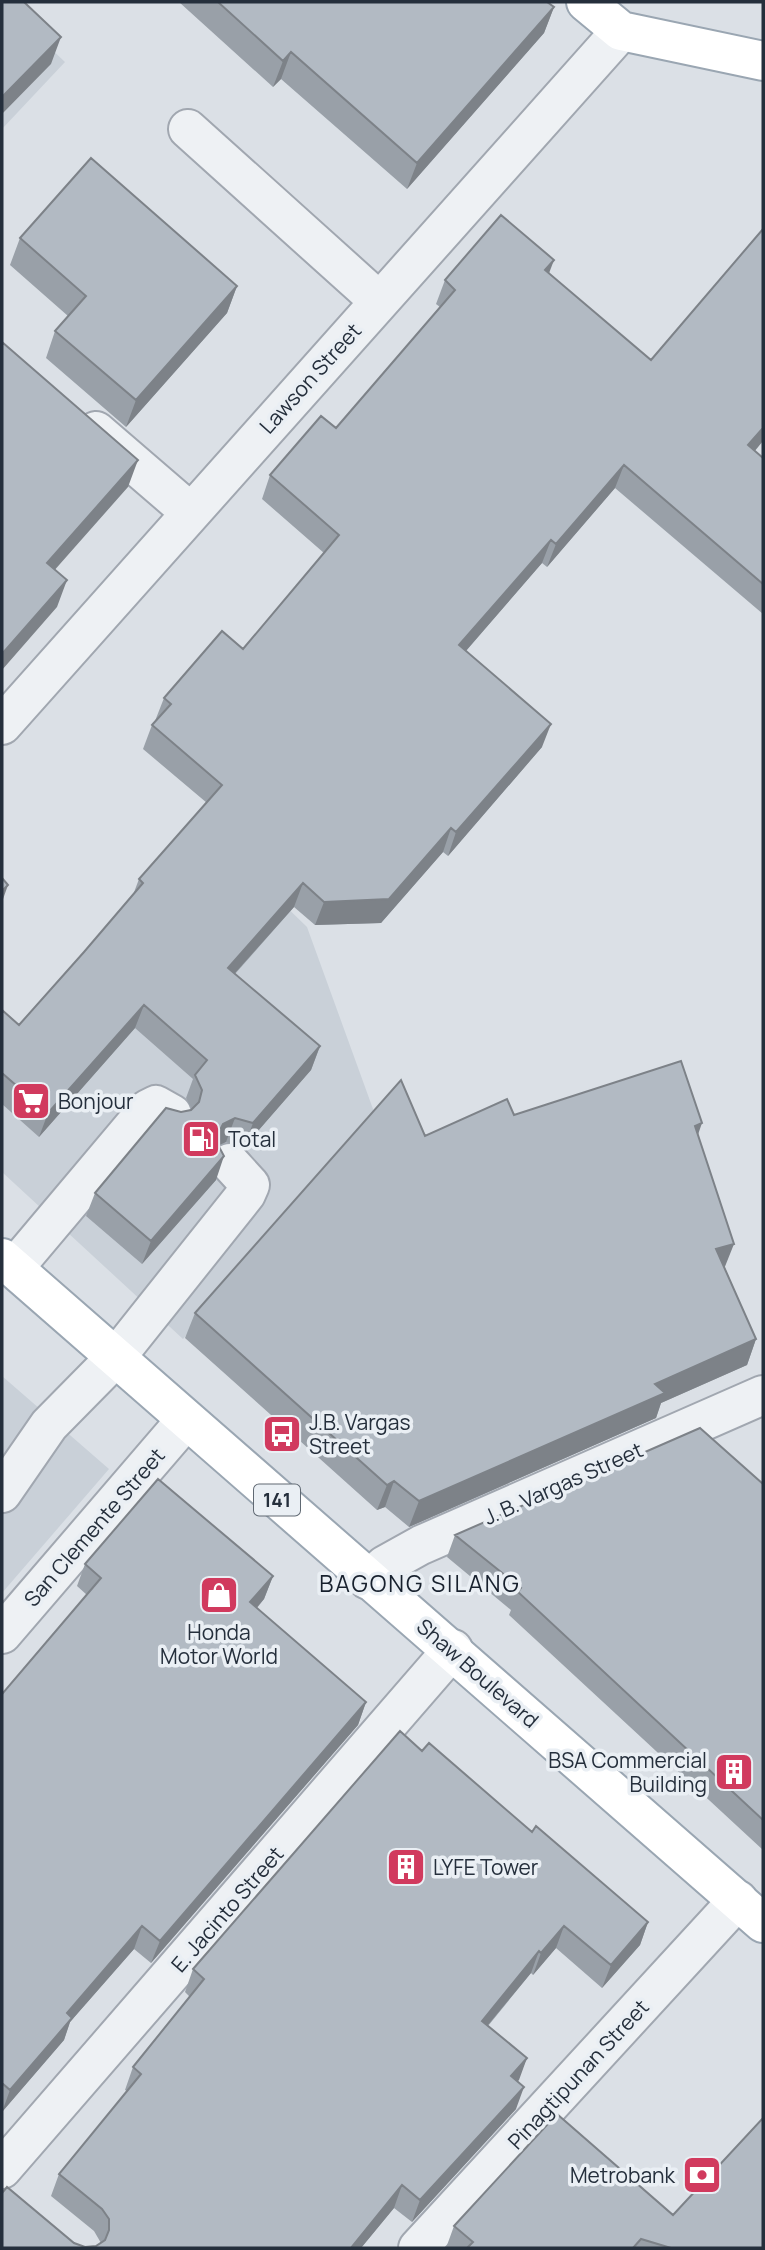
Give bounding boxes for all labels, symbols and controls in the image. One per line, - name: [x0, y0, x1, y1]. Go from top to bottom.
- street label: Lawson Street: [253, 317, 367, 439]
- supermarket icon: Bonjour: [10, 1080, 52, 1122]
- place label: Bonjour: [58, 1087, 134, 1115]
- fuel station icon: Total: [180, 1118, 222, 1160]
- place label: Total: [228, 1125, 276, 1153]
- place label: J.B. Vargas Street: [309, 1408, 410, 1460]
- bus stop icon: J.B. Vargas Street: [261, 1413, 303, 1455]
- street label: J. B. Vargas Street: [479, 1435, 647, 1531]
- street label: San Clemente Street: [17, 1442, 171, 1612]
- road number: 141: [254, 1484, 300, 1516]
- district label: BAGONG SILANG: [319, 1567, 521, 1599]
- shop icon: Honda Motor World: [198, 1574, 240, 1616]
- street label: Shaw Boulevard: [411, 1612, 545, 1734]
- place label: Honda Motor World: [160, 1618, 278, 1670]
- place label: BSA Commercial Building: [548, 1746, 707, 1798]
- building icon: BSA Commercial Building: [713, 1751, 755, 1793]
- street label: E. Jacinto Street: [165, 1840, 289, 1978]
- building icon: LYFE Tower: [385, 1846, 427, 1888]
- place label: LYFE Tower: [433, 1853, 539, 1881]
- street label: Pinagtipunan Street: [501, 1993, 655, 2155]
- bank icon: Metrobank: [681, 2154, 723, 2196]
- place label: Metrobank: [570, 2161, 676, 2189]

